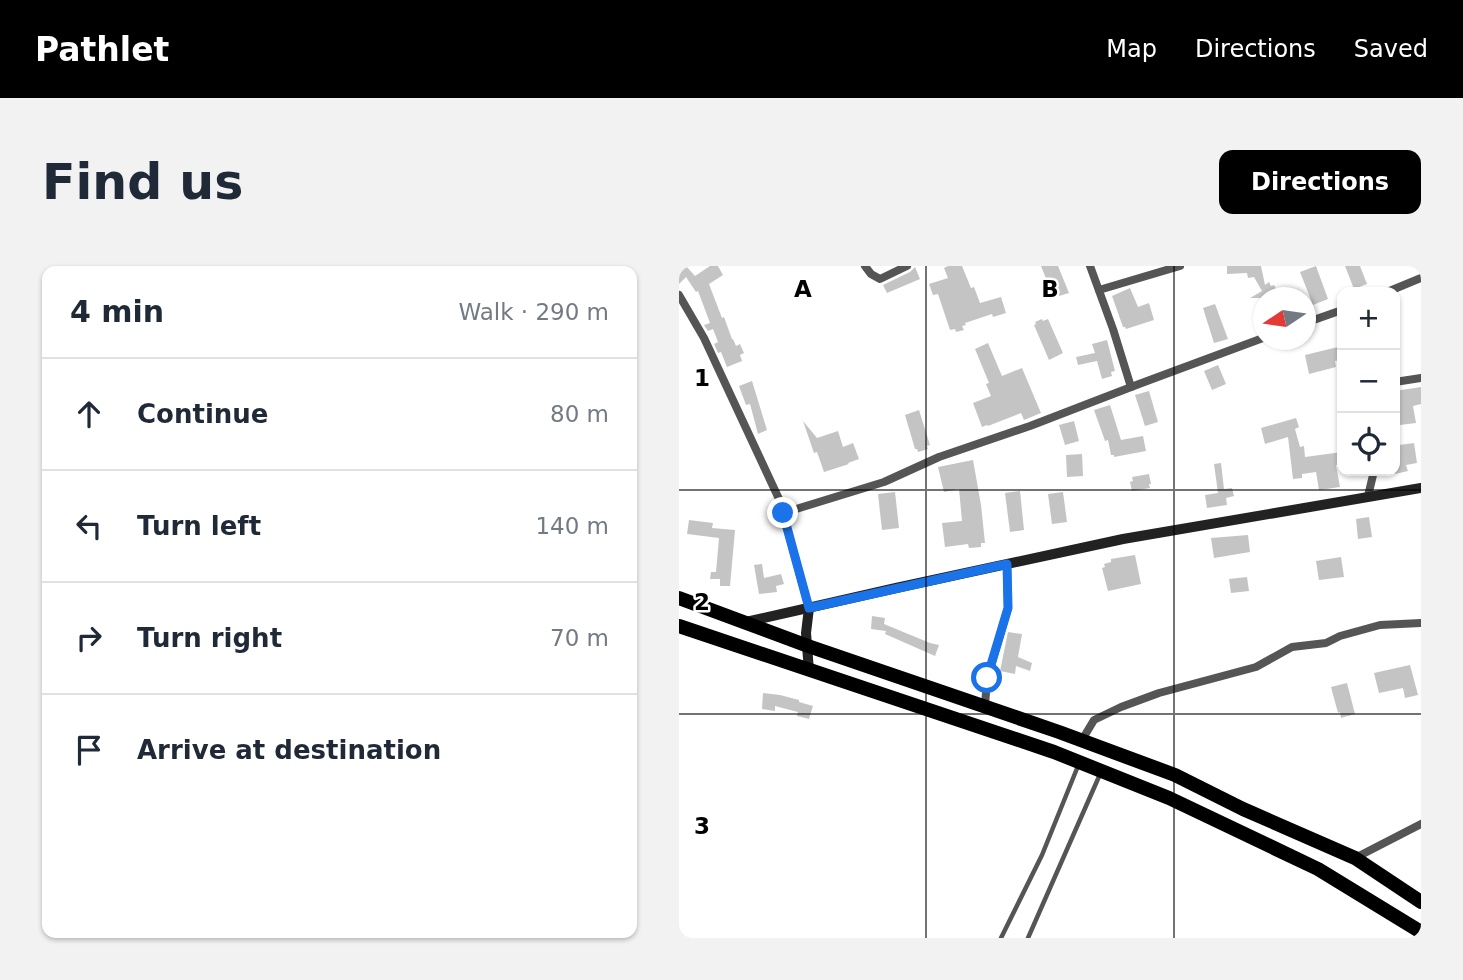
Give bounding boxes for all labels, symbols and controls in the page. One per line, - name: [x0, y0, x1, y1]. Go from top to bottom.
- text: Pathlet: [35, 30, 169, 69]
- text: Map: [1106, 35, 1157, 63]
- text: Directions: [1195, 35, 1316, 63]
- text: Saved: [1354, 35, 1428, 63]
- button: Directions: [1219, 150, 1421, 214]
- text: Find us: [42, 154, 243, 211]
- text: A: [794, 276, 812, 302]
- text: B: [1041, 276, 1059, 302]
- north arrow: [1253, 287, 1316, 350]
- map controls: [1337, 287, 1400, 476]
- button: +: [1337, 287, 1400, 350]
- text: 4 min: [70, 294, 164, 329]
- text: Walk · 290 m: [458, 299, 609, 325]
- button: −: [1337, 350, 1400, 413]
- text: 1: [694, 365, 710, 391]
- icon: ahead: [70, 395, 108, 433]
- text: Continue: [137, 399, 268, 429]
- text: 80 m: [550, 401, 609, 427]
- button: locate: [1337, 413, 1400, 476]
- route end: [767, 497, 798, 528]
- icon: left: [70, 507, 108, 545]
- text: Turn left: [137, 511, 261, 541]
- text: 140 m: [535, 513, 609, 539]
- text: 2: [694, 589, 710, 615]
- icon: right: [70, 619, 108, 657]
- text: Turn right: [137, 623, 282, 653]
- text: 70 m: [550, 625, 609, 651]
- route start: [971, 662, 1002, 693]
- icon: arrive: [70, 731, 108, 769]
- text: Arrive at destination: [137, 735, 441, 765]
- text: 3: [694, 813, 710, 839]

